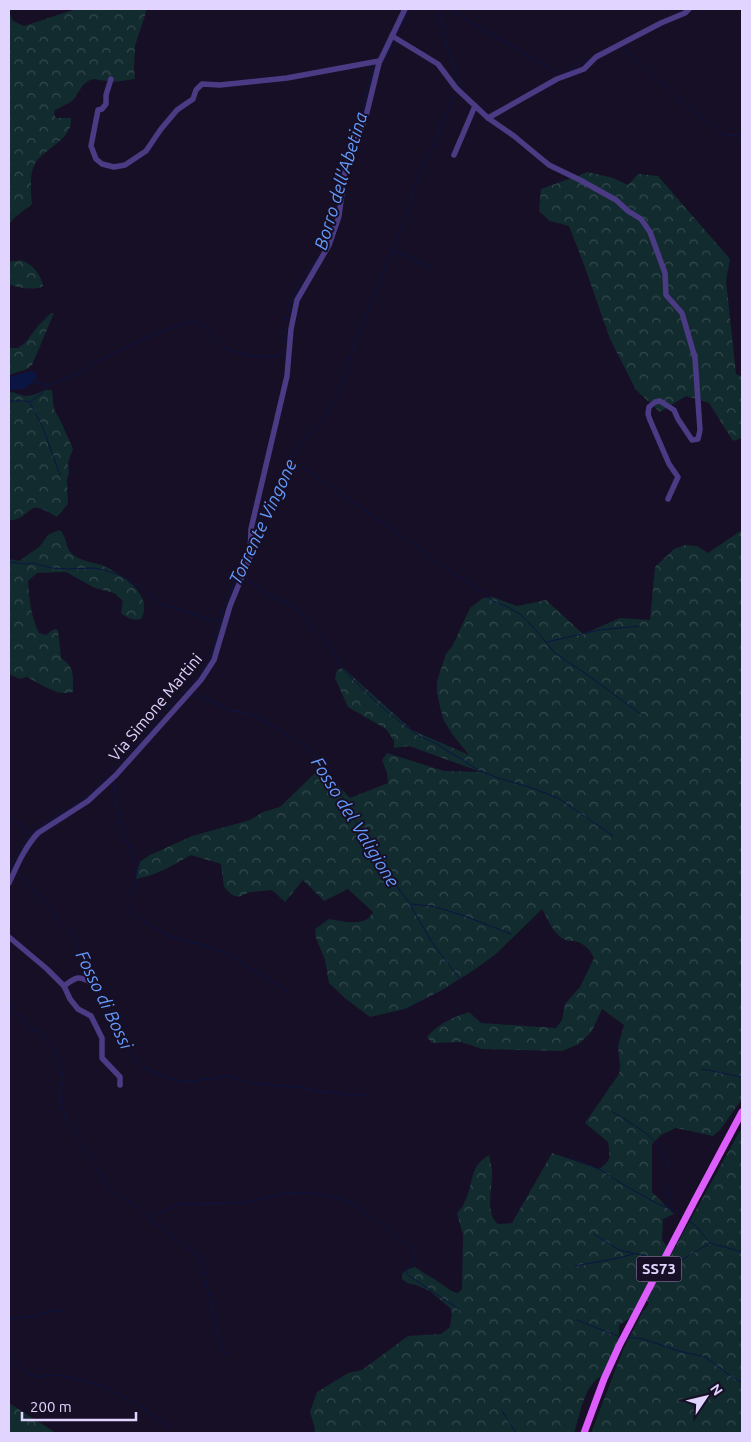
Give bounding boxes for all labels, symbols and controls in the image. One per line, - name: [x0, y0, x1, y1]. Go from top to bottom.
- water label: Borro dell'Abetina: [310, 109, 371, 252]
- water label: Torrente Vingone: [224, 456, 300, 587]
- street label: Via Simone Martini: [105, 650, 205, 764]
- water label: Fosso del Valigione: [308, 753, 404, 890]
- water label: Fosso di Bossi: [72, 947, 138, 1052]
- road number: SS73: [636, 1256, 682, 1282]
- north arrow: [681, 1372, 731, 1422]
- text: N: [707, 1381, 726, 1398]
- scale bar: [22, 1390, 136, 1422]
- text: 200 m: [30, 1398, 72, 1415]

